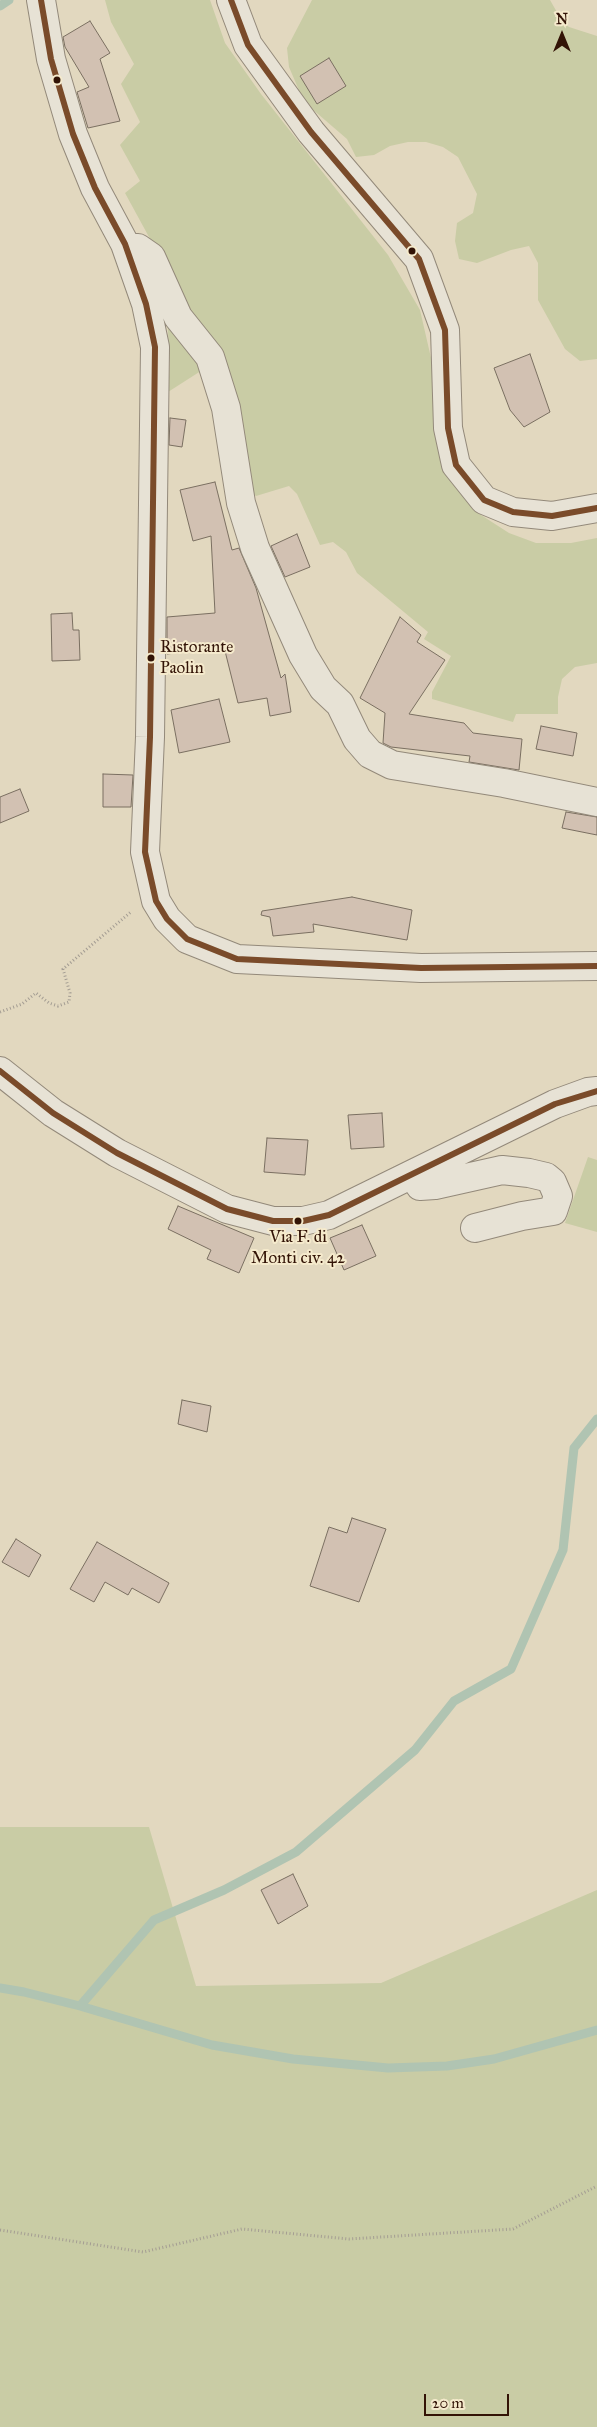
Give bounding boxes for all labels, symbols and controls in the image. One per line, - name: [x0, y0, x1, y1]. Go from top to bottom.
- north arrow: [537, 10, 587, 60]
- text: N: [556, 11, 568, 28]
- unlabelled marker: [52, 75, 62, 85]
- unlabelled marker: [407, 246, 417, 256]
- place label: Ristorante Paolin: [160, 638, 233, 678]
- marker: Ristorante Paolin: [146, 653, 156, 663]
- marker: Via F. di Monti civ. 42: [293, 1216, 303, 1226]
- place label: Via F. di Monti civ. 42: [251, 1228, 345, 1268]
- scale bar: [427, 2384, 512, 2416]
- text: 20 m: [432, 2394, 464, 2412]

